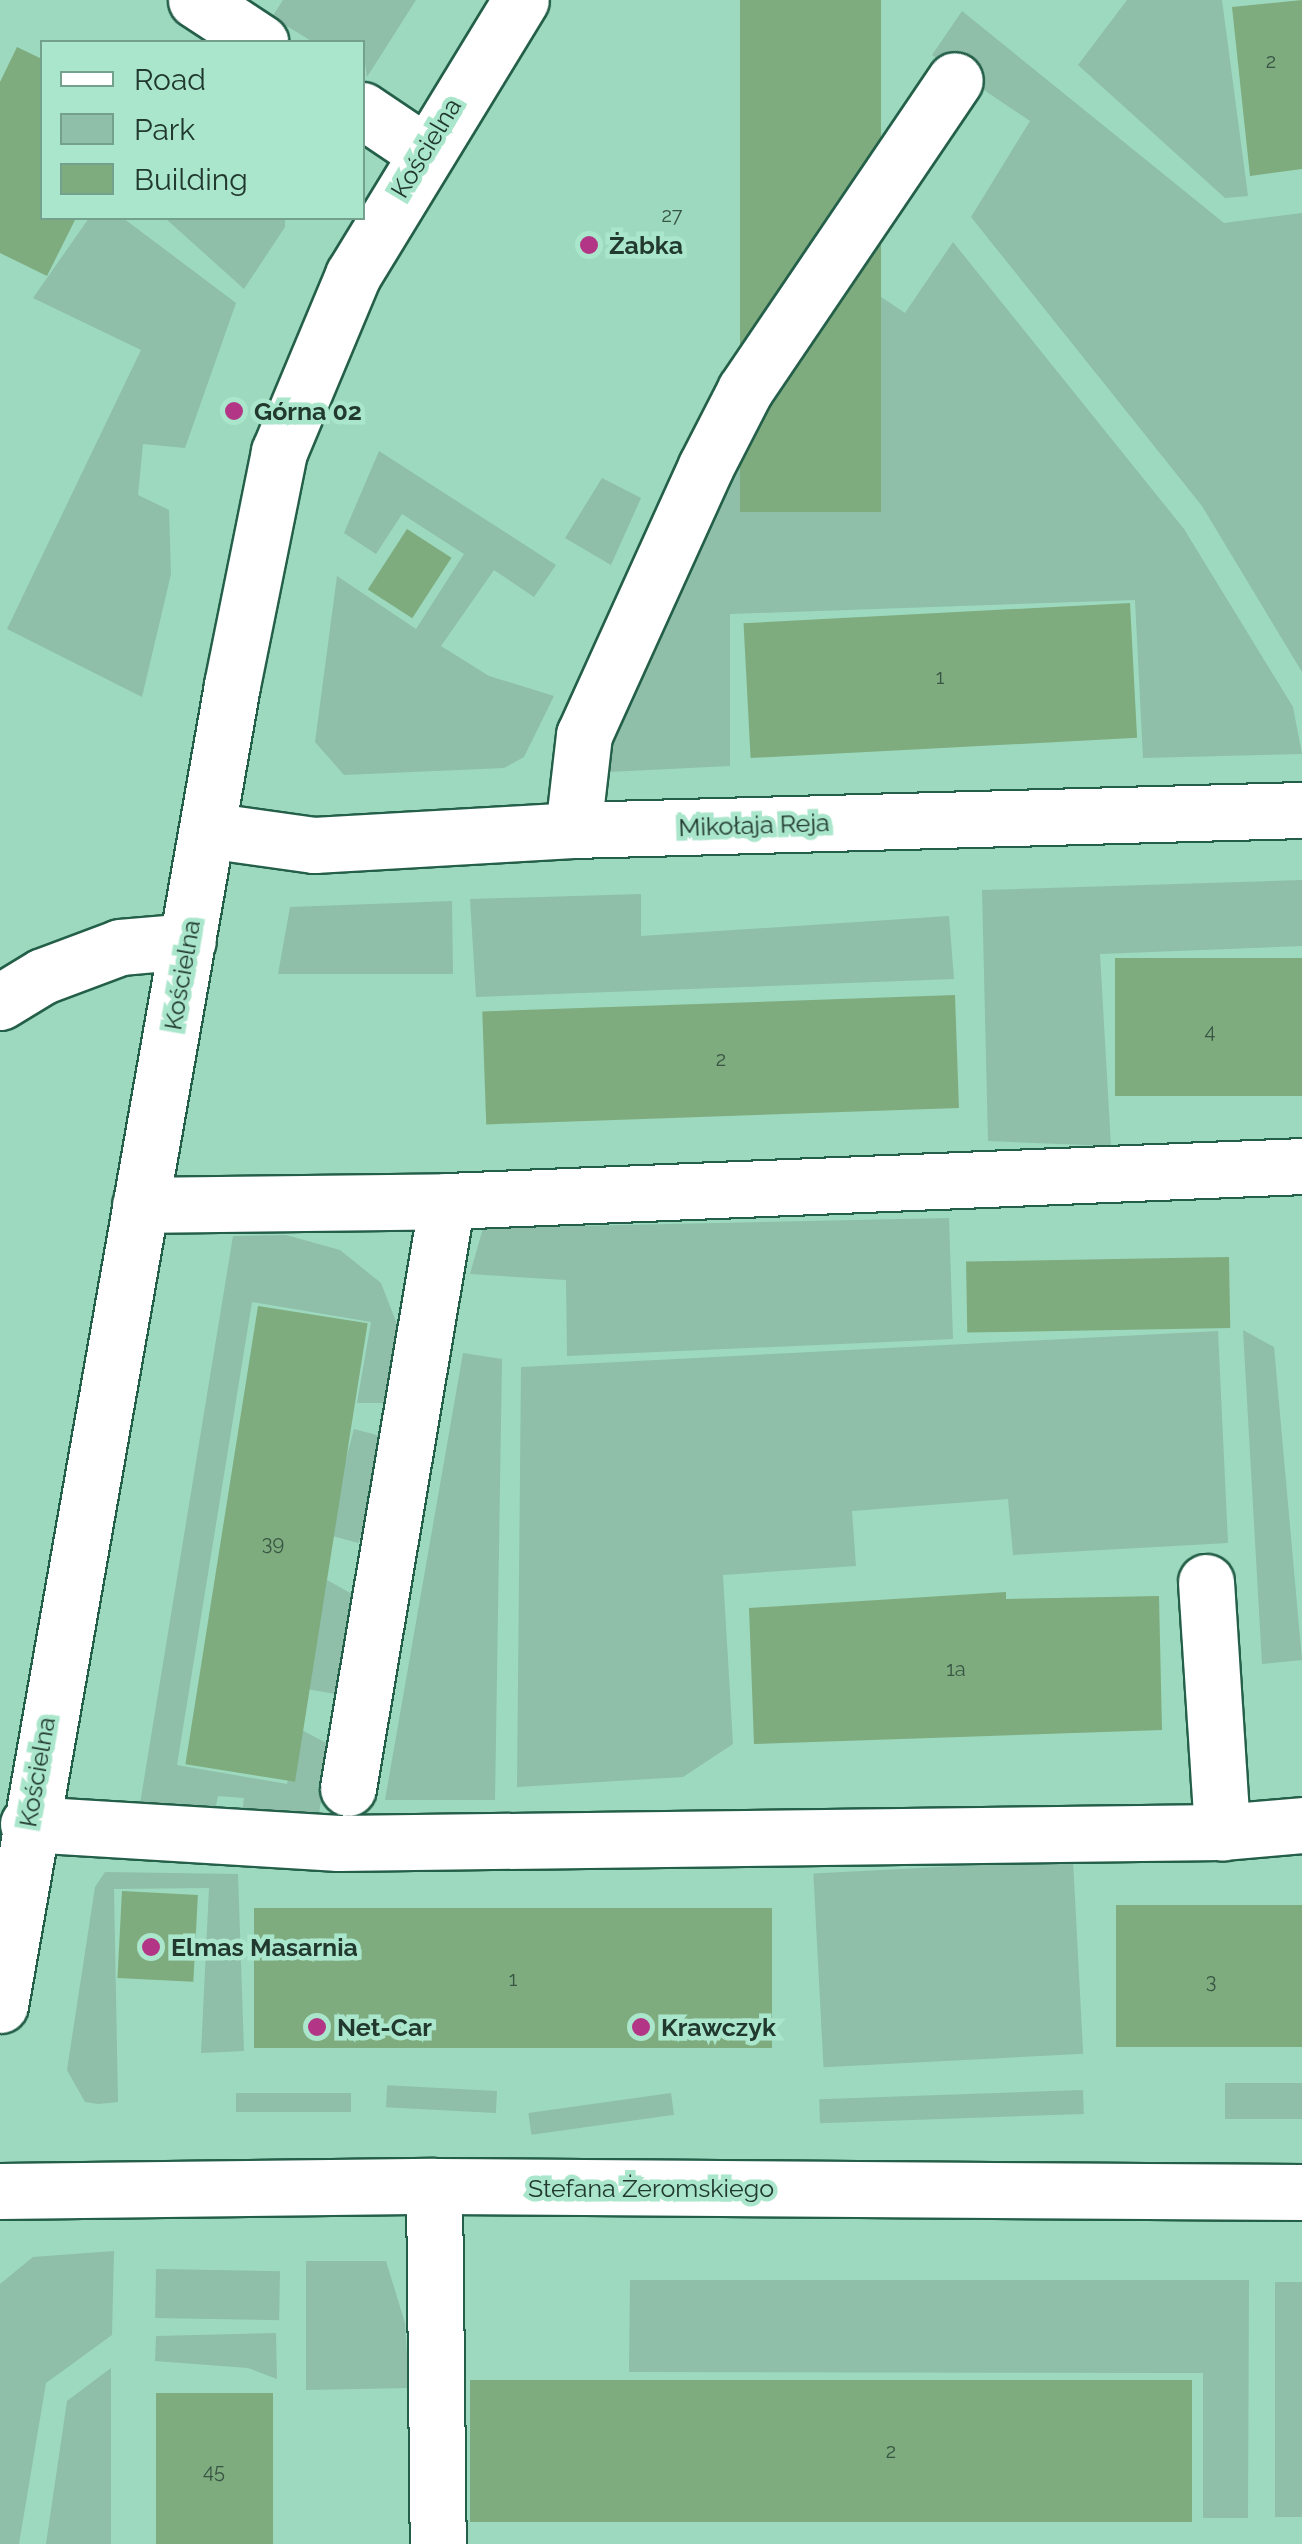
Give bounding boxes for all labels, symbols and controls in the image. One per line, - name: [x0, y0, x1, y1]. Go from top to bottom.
- legend: [40, 40, 365, 220]
- house number: 2: [1266, 49, 1276, 73]
- text: Road: [134, 62, 206, 97]
- street label: Kościelna: [385, 93, 467, 203]
- text: Park: [134, 112, 195, 147]
- text: Building: [134, 162, 248, 197]
- house number: 27: [661, 203, 683, 227]
- place label: Żabka: [609, 230, 683, 260]
- marker: Żabka: [578, 234, 600, 256]
- place label: Górna 02: [254, 396, 362, 426]
- marker: Górna 02: [223, 400, 245, 422]
- house number: 1: [936, 665, 944, 689]
- street label: Mikołaja Reja: [678, 807, 830, 843]
- street label: Kościelna: [158, 918, 206, 1032]
- house number: 4: [1205, 1019, 1215, 1043]
- house number: 2: [716, 1047, 726, 1071]
- house number: 39: [262, 1531, 284, 1555]
- house number: 1a: [946, 1657, 966, 1681]
- street label: Kościelna: [13, 1715, 61, 1829]
- place label: Elmas Masarnia: [171, 1932, 358, 1962]
- marker: Elmas Masarnia: [140, 1936, 162, 1958]
- house number: 1: [509, 1967, 517, 1991]
- house number: 3: [1206, 1969, 1216, 1993]
- place label: Net-Car: [337, 2012, 432, 2042]
- place label: Krawczyk: [661, 2012, 776, 2042]
- marker: Net-Car: [306, 2016, 328, 2038]
- marker: Krawczyk: [630, 2016, 652, 2038]
- street label: Stefana Żeromskiego: [528, 2173, 774, 2203]
- house number: 2: [886, 2439, 896, 2463]
- house number: 45: [203, 2459, 225, 2483]

